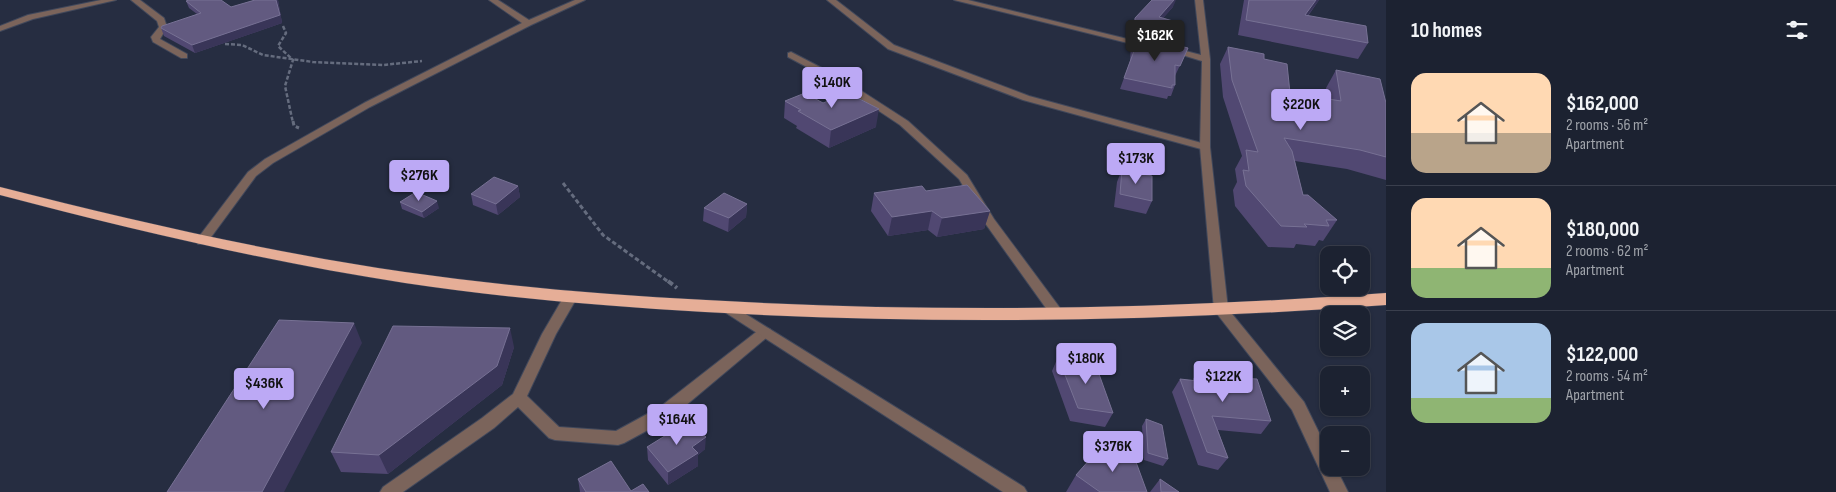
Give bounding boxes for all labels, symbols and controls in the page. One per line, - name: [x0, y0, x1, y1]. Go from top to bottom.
- icon: filters: [1783, 16, 1811, 44]
- text: 10 homes: [1411, 18, 1482, 43]
- pin: $162K: [1120, 20, 1190, 62]
- text: $162K: [1137, 26, 1173, 45]
- pin: $140K: [797, 66, 867, 109]
- text: $140K: [813, 73, 851, 92]
- pin: $220K: [1266, 88, 1336, 131]
- text: $162,000: [1566, 91, 1639, 116]
- icon: home: [1451, 93, 1511, 153]
- text: $220K: [1282, 95, 1320, 114]
- text: 2 rooms · 56 m²: [1566, 116, 1648, 135]
- text: Apartment: [1566, 135, 1624, 154]
- pin: $173K: [1101, 142, 1171, 185]
- text: $173K: [1118, 149, 1154, 168]
- pin: $276K: [384, 160, 454, 202]
- text: $276K: [400, 166, 438, 185]
- text: $180,000: [1566, 217, 1639, 242]
- icon: home: [1451, 218, 1511, 278]
- text: 2 rooms · 62 m²: [1566, 242, 1649, 261]
- map controls: [1320, 246, 1370, 476]
- button: locate: [1320, 246, 1370, 296]
- text: Apartment: [1566, 261, 1624, 280]
- button: layers: [1320, 306, 1370, 356]
- pin: $180K: [1051, 342, 1121, 385]
- text: $122,000: [1566, 342, 1638, 367]
- icon: home: [1451, 343, 1511, 403]
- text: $180K: [1067, 349, 1105, 368]
- pin: $122K: [1188, 360, 1258, 403]
- button: +: [1320, 366, 1370, 416]
- text: $122K: [1205, 367, 1241, 386]
- text: 2 rooms · 54 m²: [1566, 367, 1648, 386]
- pin: $436K: [229, 368, 299, 410]
- text: $436K: [245, 374, 283, 393]
- text: Apartment: [1566, 386, 1624, 405]
- pin: $164K: [642, 404, 712, 446]
- text: $164K: [658, 410, 696, 429]
- button: −: [1320, 426, 1370, 476]
- pin: $376K: [1078, 430, 1148, 473]
- text: $376K: [1094, 437, 1132, 456]

